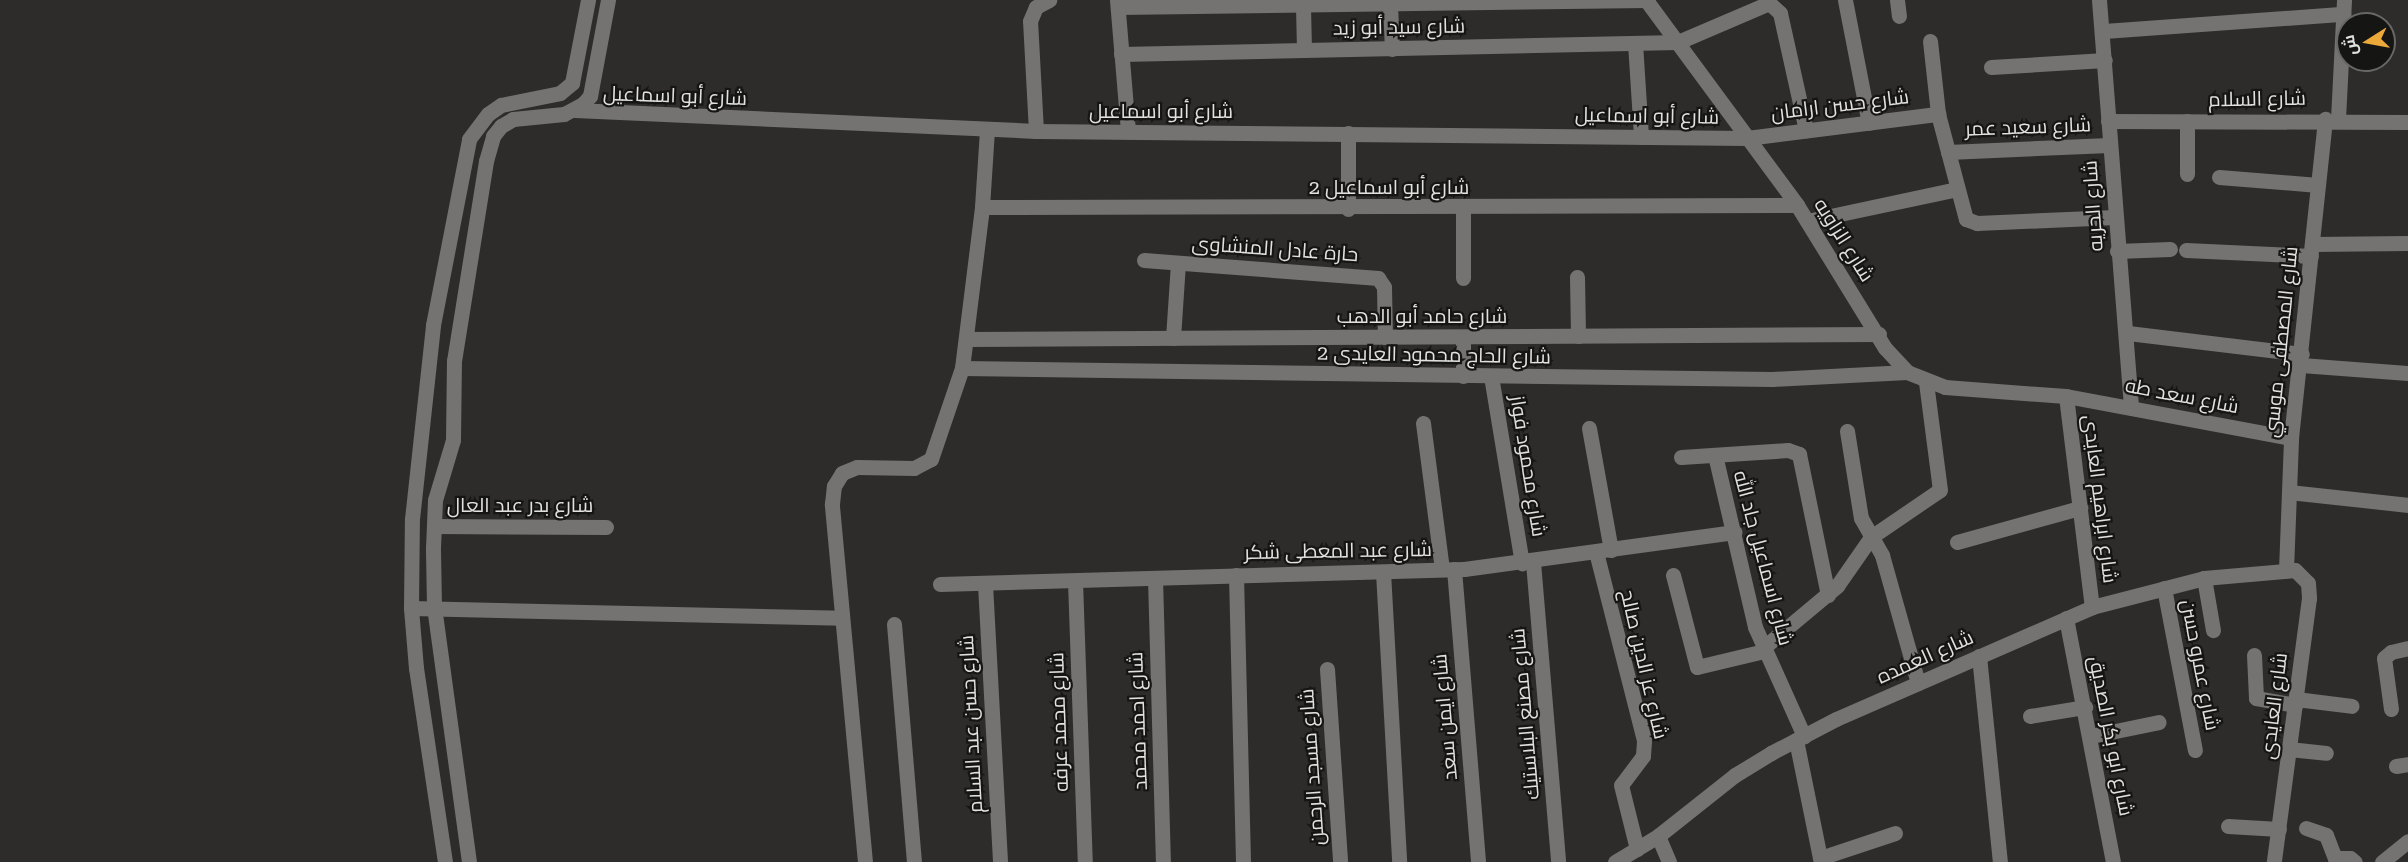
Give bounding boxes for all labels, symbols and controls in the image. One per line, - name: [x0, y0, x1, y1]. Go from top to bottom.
- north arrow: [2336, 12, 2396, 72]
- street label: شارع سيد أبو زيد: [1333, 14, 1465, 40]
- text: ش: [2339, 33, 2361, 57]
- street label: شارع أبو اسماعيل: [603, 81, 747, 111]
- street label: شارع حسن ارامان: [1770, 85, 1910, 125]
- street label: شارع السلام: [2208, 86, 2306, 112]
- street label: شارع أبو اسماعيل: [1089, 99, 1233, 123]
- street label: شارع أبو اسماعيل: [1575, 103, 1719, 129]
- street label: شارع سعيد عمر: [1965, 113, 2091, 141]
- street label: شارع الحريه: [2078, 160, 2108, 252]
- street label: شارع أبو اسماعيل 2: [1309, 175, 1469, 199]
- street label: شارع الزاويه: [1809, 194, 1879, 286]
- street label: حارة عادل المنشاوى: [1191, 231, 1359, 267]
- street label: شارع المصطفى موسي: [2259, 245, 2303, 439]
- street label: شارع حامد أبو الدهب: [1337, 304, 1507, 328]
- street label: شارع الحاج محمود العايدى 2: [1317, 341, 1551, 369]
- street label: شارع سعد طه: [2123, 373, 2241, 419]
- street label: شارع محمود فواز: [1505, 394, 1551, 538]
- street label: شارع ابراهيم العايدى: [2078, 413, 2122, 585]
- street label: شارع اسماعيل جاد الله: [1728, 468, 1798, 648]
- street label: شارع بدر عبد العال: [447, 493, 593, 517]
- street label: شارع عبد المعطى شكر: [1244, 537, 1432, 565]
- street label: شارع عز الدين صالح: [1615, 587, 1673, 741]
- street label: شارع عمرو حسن: [2176, 597, 2224, 733]
- street label: شارع العمده: [1873, 625, 1977, 689]
- street label: شارع مصنع البلاستيك: [1506, 627, 1544, 801]
- street label: شارع حسن عبد السلام: [954, 634, 988, 814]
- street label: شارع احمد محمد: [1124, 651, 1152, 791]
- street label: شارع العايدى: [2256, 651, 2292, 761]
- street label: شارع محمد عرفه: [1045, 652, 1073, 792]
- street label: شارع ايمن سعد: [1428, 653, 1462, 781]
- street label: شارع ابو بكر الصديق: [2084, 654, 2138, 818]
- street label: شارع مسجد الرحمن: [1295, 688, 1329, 846]

